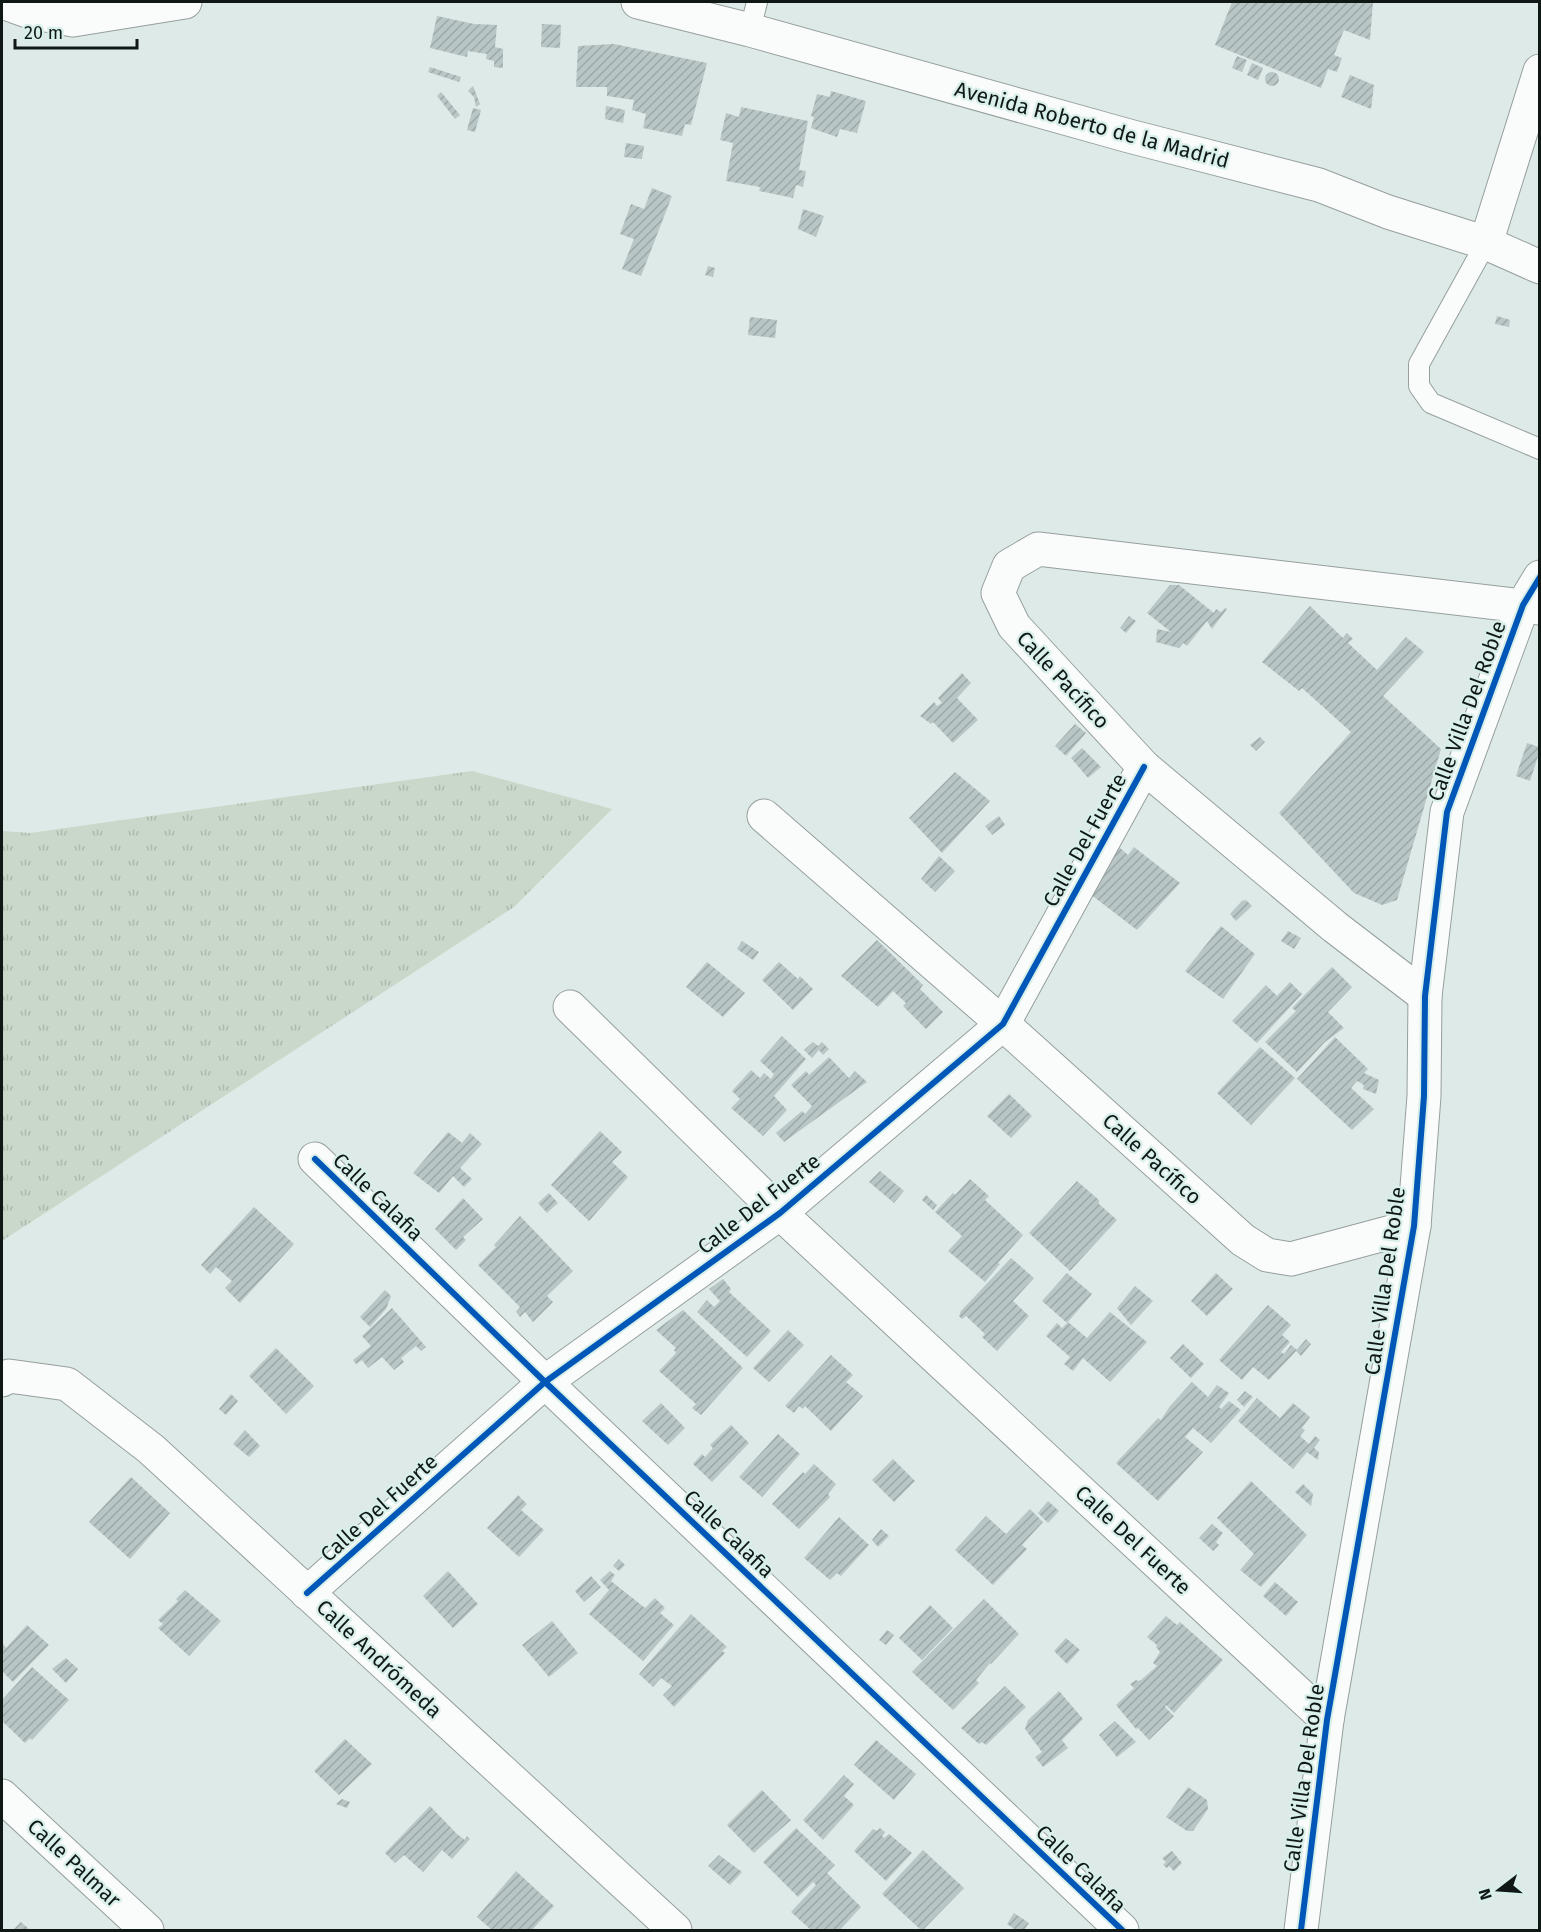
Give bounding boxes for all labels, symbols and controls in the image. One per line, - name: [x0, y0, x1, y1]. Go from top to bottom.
- scale bar: [15, 12, 136, 50]
- text: 20 m: [24, 22, 63, 44]
- street label: Avenida Roberto de la Madrid: [952, 76, 1232, 174]
- street label: Calle Villa Del Roble: [1422, 617, 1512, 805]
- street label: Calle Pacífico: [1011, 626, 1115, 734]
- street label: Calle Del Fuerte: [1038, 769, 1132, 911]
- street label: Calle Pacífico: [1097, 1108, 1207, 1210]
- street label: Calle Calafia: [327, 1147, 429, 1247]
- street label: Calle Del Fuerte: [692, 1148, 826, 1260]
- street label: Calle Villa Del Roble: [1359, 1185, 1411, 1377]
- street label: Calle Del Fuerte: [315, 1449, 443, 1567]
- street label: Calle Del Fuerte: [1070, 1480, 1196, 1600]
- street label: Calle Calafia: [678, 1484, 780, 1584]
- street label: Calle Andrómeda: [311, 1594, 447, 1724]
- street label: Calle Villa Del Roble: [1278, 1682, 1330, 1874]
- street label: Calle Palmar: [22, 1813, 126, 1913]
- street label: Calle Calafia: [1030, 1819, 1132, 1919]
- north arrow: [1469, 1860, 1529, 1920]
- text: N: [1474, 1886, 1496, 1902]

